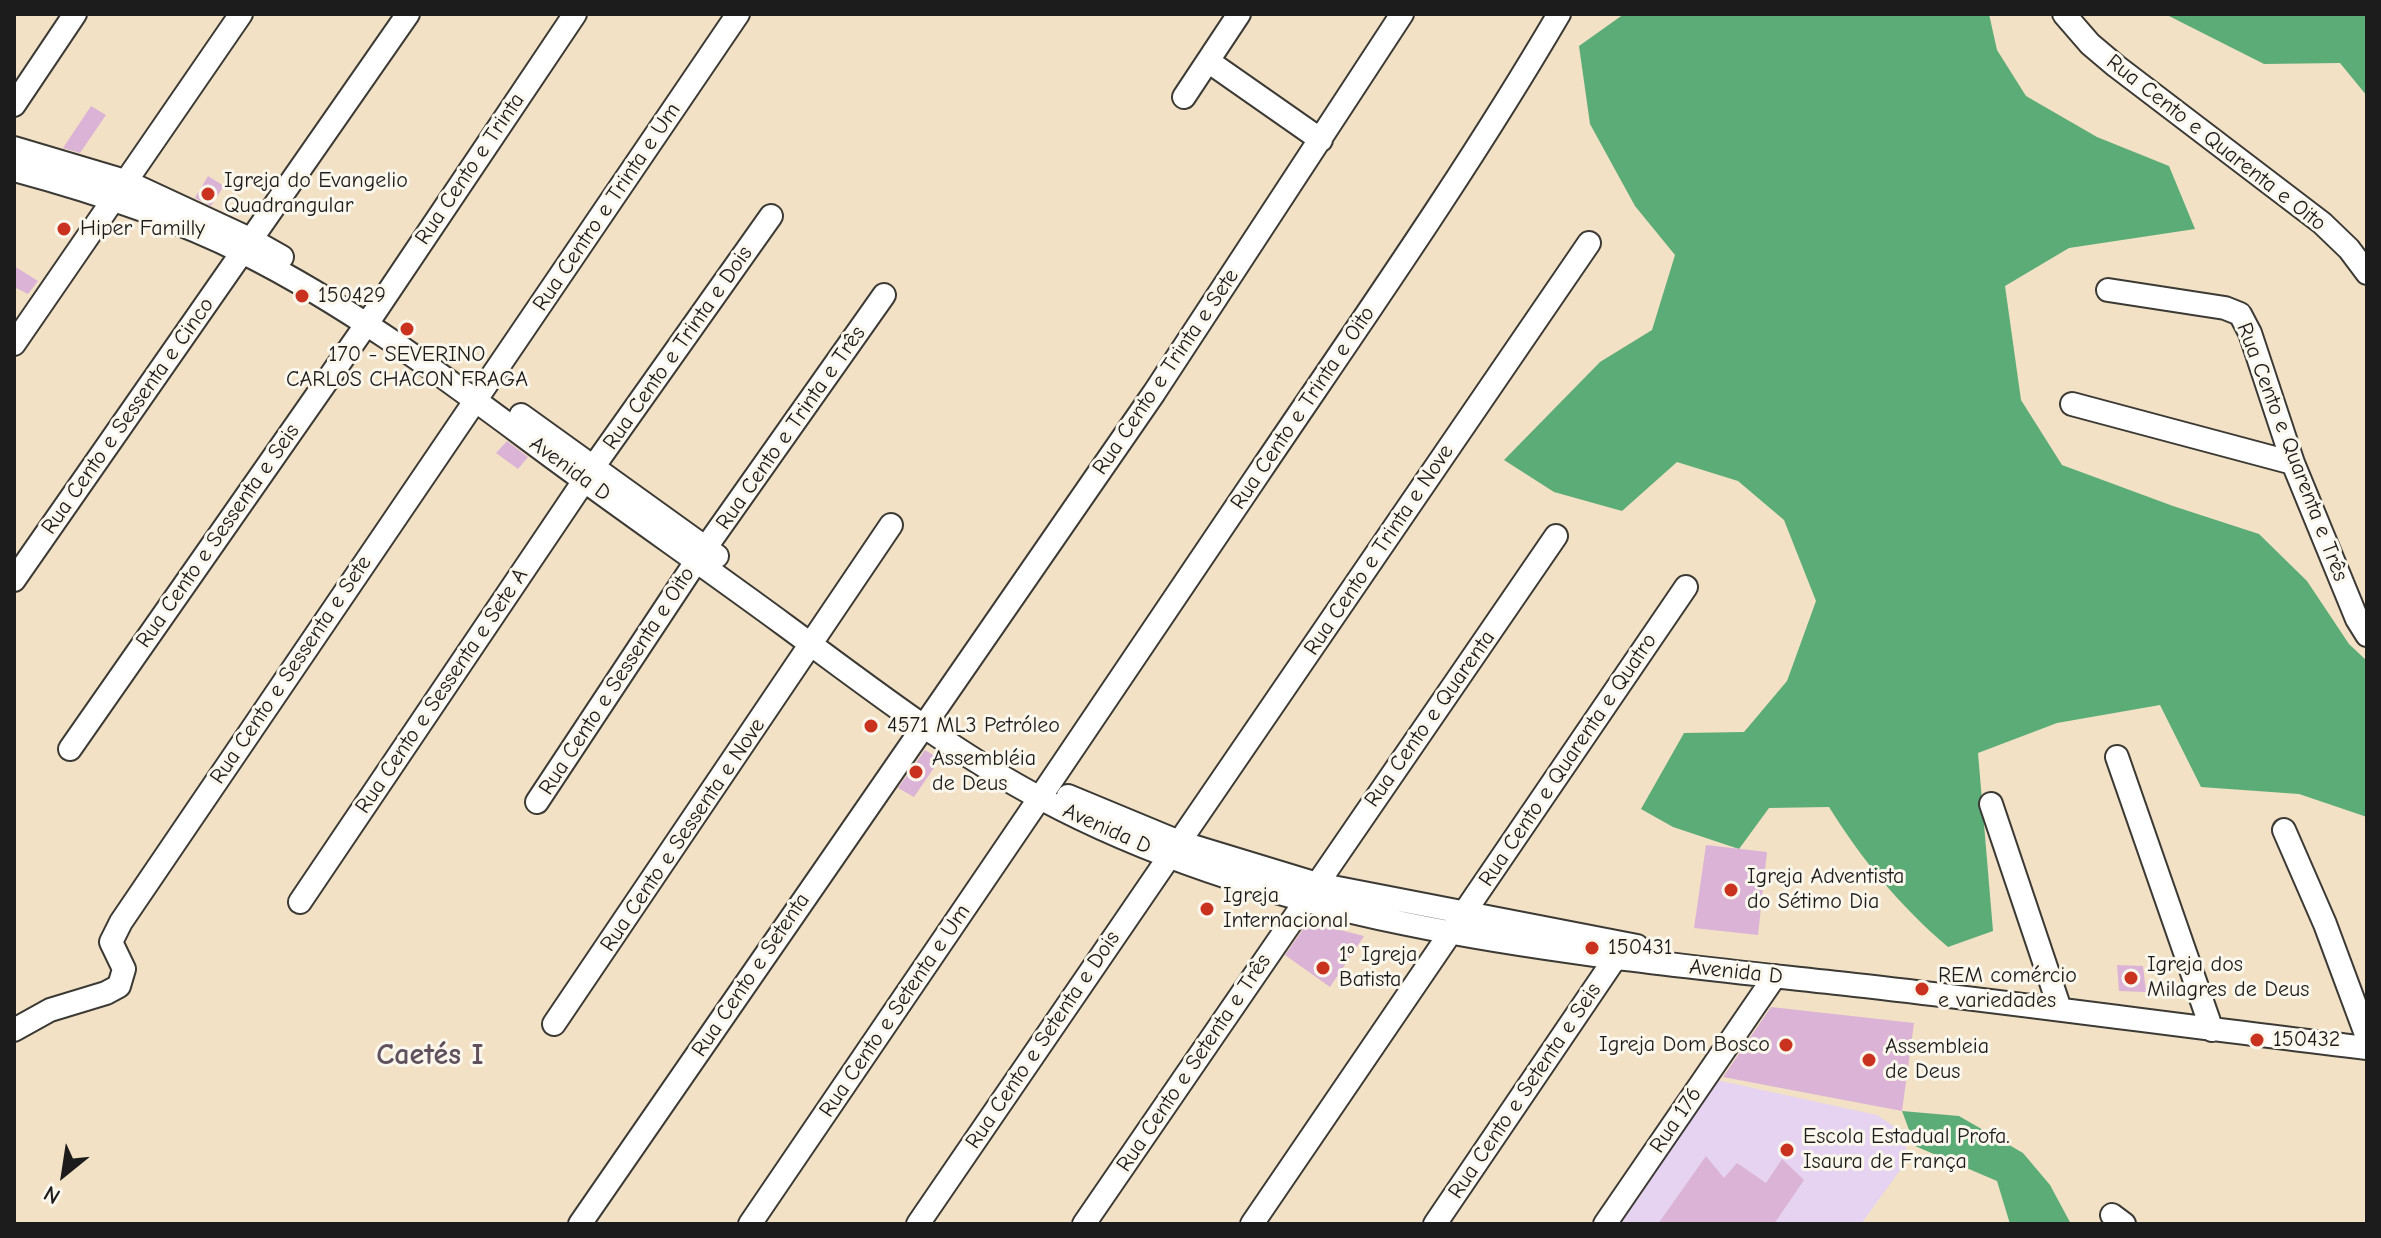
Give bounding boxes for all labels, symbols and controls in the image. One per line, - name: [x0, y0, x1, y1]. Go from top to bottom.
- street label: Rua Cento e Quarenta e Oito: [2101, 49, 2331, 237]
- street label: Rua Cento e Trinta: [410, 88, 530, 250]
- street label: Rua Centro e Trinta e Um: [527, 98, 687, 316]
- place label: Igreja do Evangelio Quadrangular: [224, 168, 408, 220]
- marker: Igreja do Evangelio Quadrangular: [199, 185, 217, 203]
- place label: Hiper Familly: [80, 216, 205, 242]
- marker: Hiper Familly: [55, 220, 73, 238]
- street label: Rua Cento e Trinta e Dois: [598, 241, 758, 455]
- street label: Rua Cento e Trinta e Sete: [1087, 264, 1245, 480]
- place label: 150429: [318, 283, 386, 309]
- marker: 150429: [293, 287, 311, 305]
- street label: Rua Cento e Sessenta e Cinco: [36, 293, 220, 539]
- street label: Rua Cento e Trinta e Oito: [1225, 301, 1381, 515]
- street label: Rua Cento e Quarenta e Três: [2230, 319, 2354, 585]
- marker: 170 - SEVERINO CARLOS CHACON FRAGA: [398, 320, 416, 338]
- street label: Rua Cento e Trinta e Três: [711, 321, 871, 535]
- place label: 170 - SEVERINO CARLOS CHACON FRAGA: [286, 342, 528, 394]
- street label: Rua Cento e Sessenta e Seis: [131, 419, 305, 653]
- street label: Avenida D: [524, 431, 616, 507]
- street label: Rua Cento e Trinta e Nove: [1299, 440, 1459, 660]
- street label: Rua Cento e Sessenta e Sete: [205, 551, 377, 789]
- street label: Rua Cento e Sessenta e Oito: [533, 562, 701, 800]
- street label: Rua Cento e Sessenta e Sete A: [350, 563, 534, 819]
- street label: Rua Cento e Quarenta: [1359, 626, 1501, 812]
- street label: Rua Cento e Quarenta e Quatro: [1473, 628, 1663, 892]
- street label: Rua Cento e Sessenta e Nove: [595, 713, 771, 957]
- place label: 4571 ML3 Petróleo: [887, 713, 1060, 739]
- marker: 4571 ML3 Petróleo: [862, 717, 880, 735]
- place label: Assembléia de Deus: [932, 746, 1036, 798]
- marker: Assembléia de Deus: [907, 763, 925, 781]
- street label: Avenida D: [1059, 798, 1155, 860]
- place label: Igreja Adventista do Sétimo Dia: [1747, 864, 1904, 916]
- marker: Igreja Adventista do Sétimo Dia: [1722, 881, 1740, 899]
- place label: Igreja Internacional: [1223, 883, 1348, 934]
- street label: Rua Cento e Setenta: [686, 888, 816, 1062]
- street label: Rua Cento e Setenta e Um: [814, 900, 976, 1122]
- marker: Igreja Internacional: [1198, 900, 1216, 918]
- street label: Rua Cento e Setenta e Dois: [960, 926, 1126, 1154]
- place label: 150431: [1608, 935, 1673, 961]
- marker: 150431: [1583, 939, 1601, 957]
- place label: 1º Igreja Batista: [1339, 942, 1417, 994]
- street label: Rua Cento e Setenta e Três: [1111, 949, 1277, 1177]
- place label: Igreja dos Milagres de Deus: [2147, 952, 2309, 1004]
- street label: Avenida D: [1688, 954, 1784, 990]
- marker: 1º Igreja Batista: [1314, 959, 1332, 977]
- place label: REM comércio e variedades: [1938, 963, 2077, 1014]
- marker: Igreja dos Milagres de Deus: [2122, 969, 2140, 987]
- street label: Rua Cento e Setenta e Seis: [1443, 978, 1607, 1204]
- marker: REM comércio e variedades: [1913, 980, 1931, 998]
- place label: 150432: [2273, 1027, 2340, 1053]
- marker: 150432: [2248, 1031, 2266, 1049]
- place label: Igreja Dom Bosco: [1599, 1032, 1770, 1058]
- place label: Assembleia de Deus: [1885, 1034, 1989, 1086]
- marker: Igreja Dom Bosco: [1777, 1036, 1795, 1054]
- district label: Caetés I: [376, 1038, 484, 1074]
- marker: Assembleia de Deus: [1860, 1051, 1878, 1069]
- street label: Rua 176: [1644, 1082, 1708, 1158]
- place label: Escola Estadual Profa. Isaura de França: [1803, 1124, 2010, 1176]
- north arrow: [24, 1134, 104, 1214]
- marker: Escola Estadual Profa. Isaura de França: [1778, 1141, 1796, 1159]
- text: N: [39, 1180, 65, 1210]

